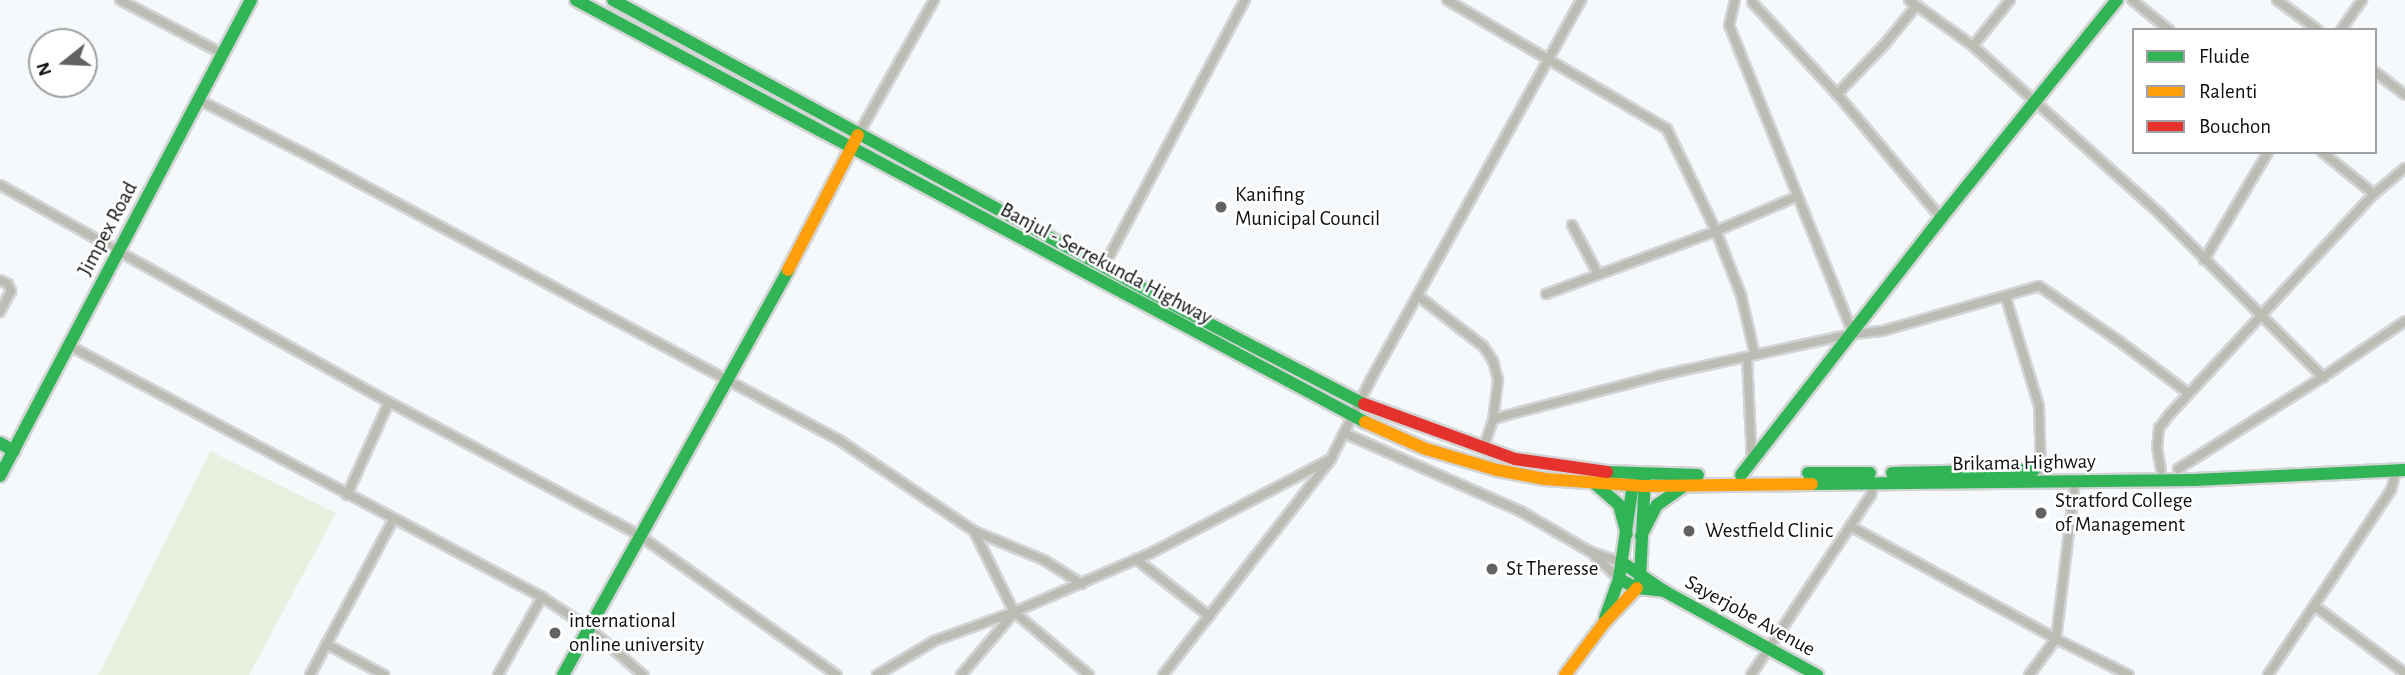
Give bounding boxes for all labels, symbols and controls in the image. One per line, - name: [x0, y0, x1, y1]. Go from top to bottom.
- north arrow: [28, 28, 98, 98]
- legend: [2132, 28, 2377, 154]
- text: Fluide: [2199, 46, 2250, 67]
- text: N: [33, 60, 56, 78]
- text: Ralenti: [2199, 81, 2257, 102]
- text: Bouchon: [2199, 116, 2271, 137]
- street label: Jimpex Road: [73, 178, 143, 280]
- place label: Kanifing Municipal Council: [1235, 182, 1380, 232]
- street label: Banjul - Serrekunda Highway: [996, 197, 1216, 331]
- marker: Kanifing Municipal Council: [1213, 199, 1229, 215]
- street label: Brikama Highway: [1952, 449, 2096, 477]
- place label: Stratford College of Management: [2055, 488, 2192, 538]
- marker: Stratford College of Management: [2033, 505, 2049, 521]
- place label: Westfield Clinic: [1705, 518, 1833, 544]
- marker: Westfield Clinic: [1679, 521, 1699, 541]
- place label: St Theresse: [1506, 556, 1598, 582]
- marker: St Theresse: [1484, 561, 1500, 577]
- street label: Sayerjobe Avenue: [1680, 570, 1820, 662]
- place label: international online university: [569, 608, 704, 658]
- marker: international online university: [547, 625, 563, 641]

